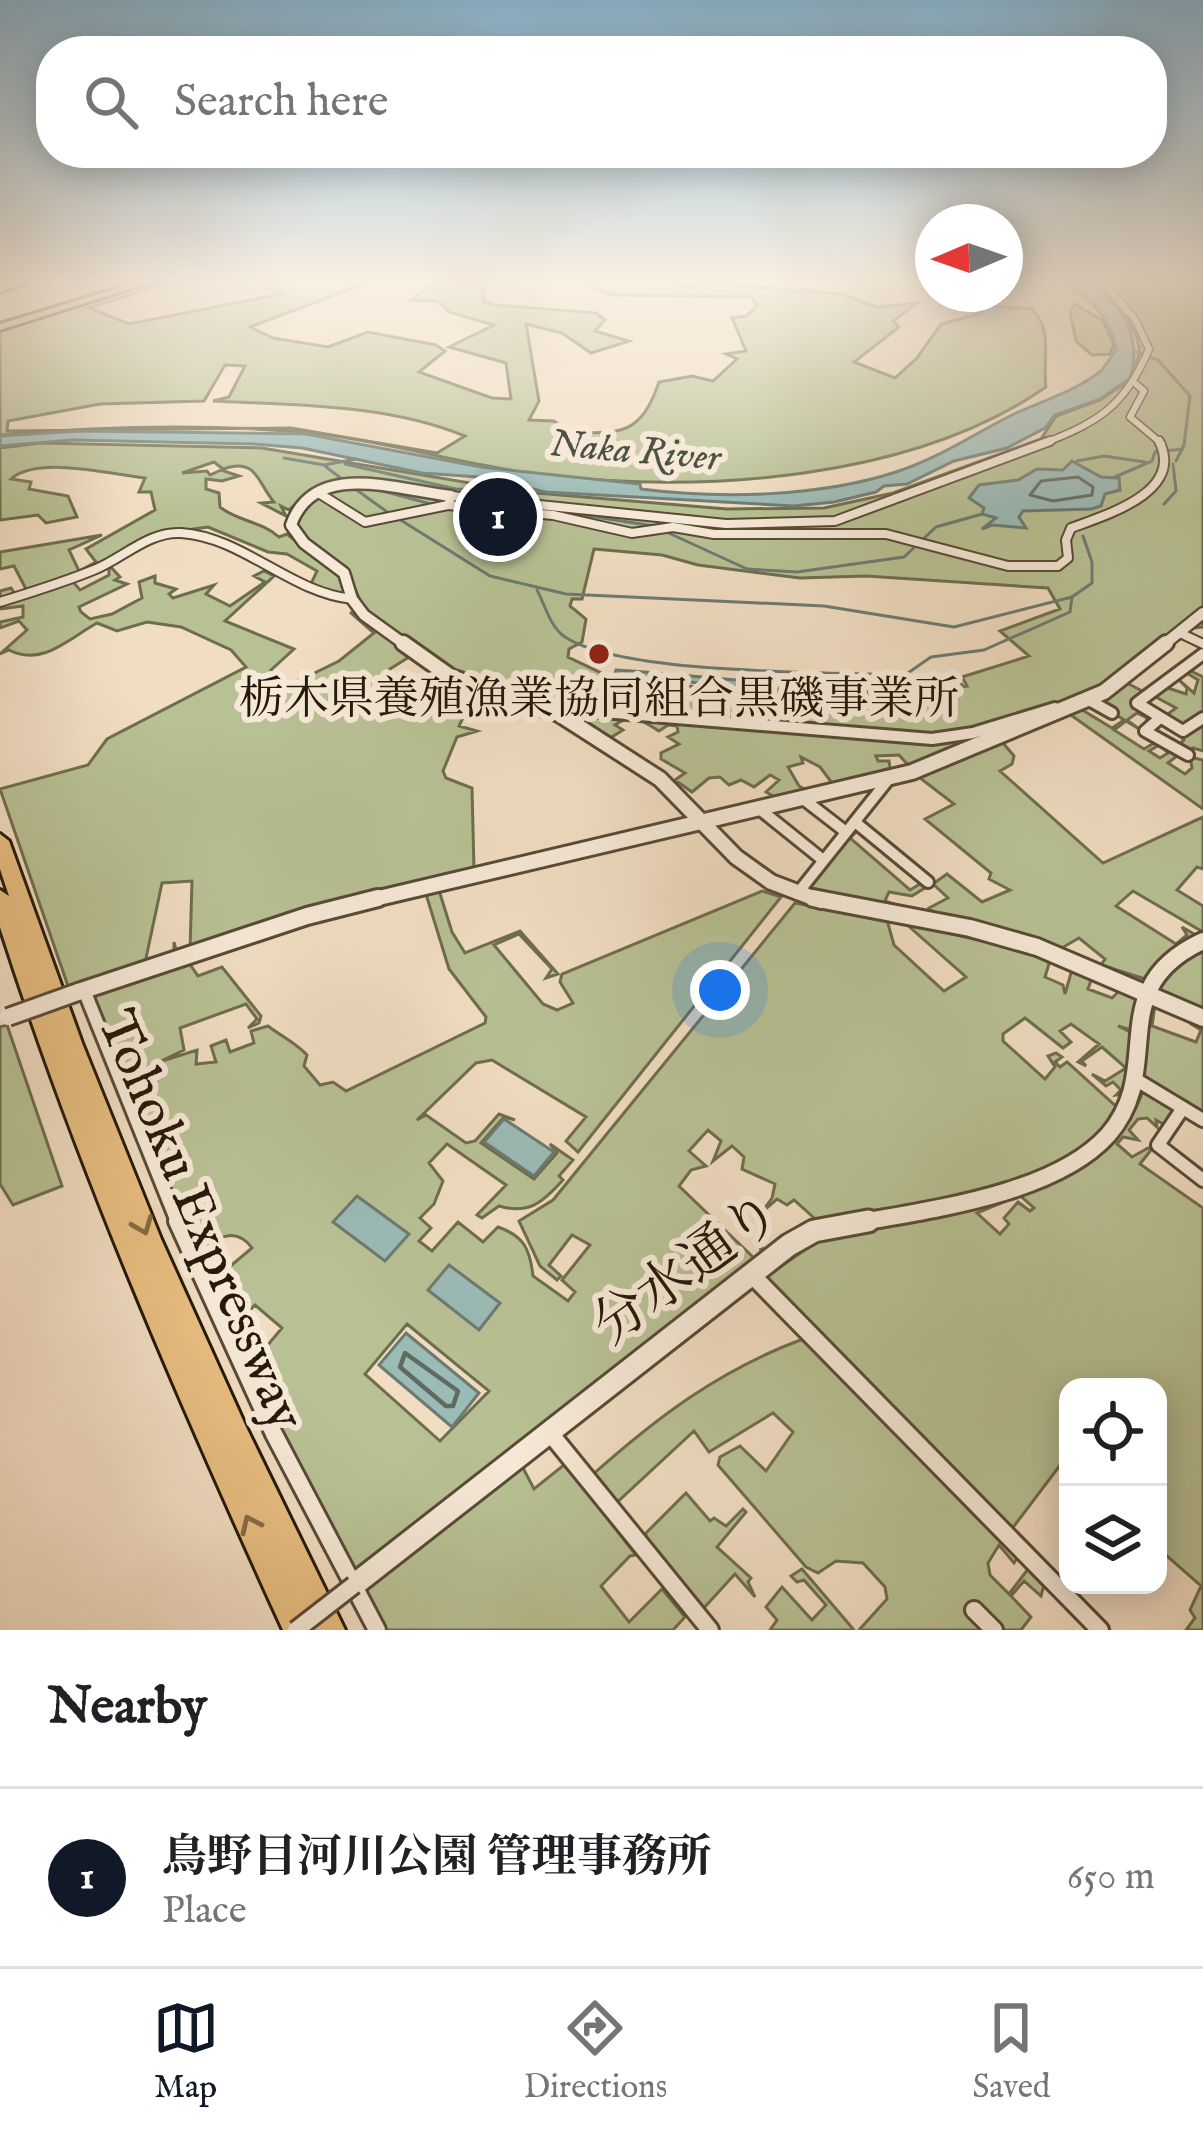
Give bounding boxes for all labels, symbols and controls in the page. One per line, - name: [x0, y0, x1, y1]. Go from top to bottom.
- search box: [36, 36, 1167, 168]
- icon: search: [78, 69, 144, 135]
- text: Search here: [174, 74, 388, 131]
- north arrow: [915, 204, 1023, 312]
- water label: Naka River: [547, 420, 724, 484]
- pin: 1: [459, 472, 537, 562]
- marker: 栃木県養殖漁業協同組合黒磯事業所: [586, 641, 612, 667]
- place label: 栃木県養殖漁業協同組合黒磯事業所: [239, 672, 959, 729]
- your location: [690, 960, 750, 1020]
- street label: Tohoku Expressway: [79, 1001, 319, 1442]
- street label: 分水通り: [580, 1180, 796, 1362]
- one-way arrow: [128, 1215, 153, 1236]
- map controls: [1059, 1378, 1167, 1594]
- button: locate: [1059, 1378, 1167, 1486]
- button: layers: [1059, 1486, 1167, 1594]
- one-way arrow: [240, 1515, 264, 1536]
- text: Nearby: [48, 1676, 207, 1741]
- text: 鳥野目河川公園 管理事務所: [162, 1830, 712, 1887]
- text: 1: [80, 1853, 94, 1902]
- text: 650 m: [1067, 1853, 1155, 1902]
- text: Place: [162, 1887, 247, 1936]
- tab: Map: [153, 1995, 219, 2109]
- tab: Directions: [524, 1995, 667, 2109]
- tab: Saved: [972, 1995, 1050, 2109]

